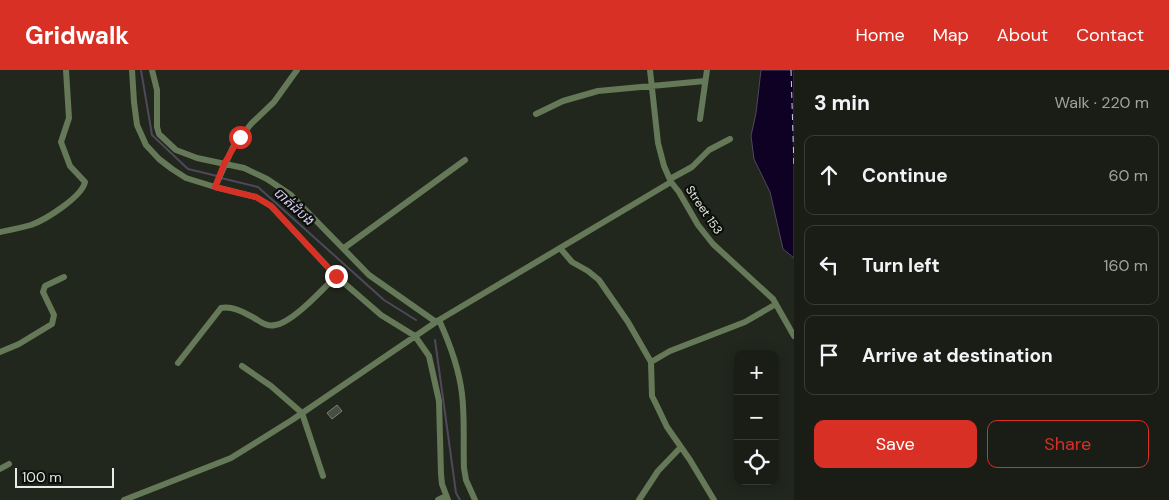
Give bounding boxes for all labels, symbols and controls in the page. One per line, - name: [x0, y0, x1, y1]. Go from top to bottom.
- text: Gridwalk: [25, 20, 129, 51]
- text: Home: [855, 23, 905, 47]
- text: Map: [933, 23, 969, 47]
- text: About: [997, 23, 1048, 47]
- text: Contact: [1076, 23, 1144, 47]
- text: 3 min: [814, 89, 870, 117]
- text: Walk · 220 m: [1055, 92, 1149, 113]
- route start: [229, 126, 252, 149]
- icon: ahead: [815, 161, 843, 189]
- text: Continue: [862, 163, 948, 188]
- text: 60 m: [1108, 165, 1148, 186]
- water label: បាត់ដំបង: [270, 183, 318, 229]
- street label: Street 153: [682, 183, 726, 237]
- icon: left: [815, 251, 843, 279]
- text: Turn left: [862, 253, 940, 278]
- text: 160 m: [1104, 255, 1148, 276]
- route end: [325, 265, 348, 288]
- icon: arrive: [815, 341, 843, 369]
- text: Arrive at destination: [862, 343, 1053, 368]
- map controls: [734, 350, 779, 485]
- button: +: [734, 350, 779, 395]
- button: −: [734, 395, 779, 440]
- button: Save: [814, 420, 977, 468]
- button: Share: [987, 420, 1149, 468]
- button: locate: [734, 440, 779, 485]
- scale bar: [15, 465, 114, 488]
- text: 100 m: [22, 468, 62, 486]

